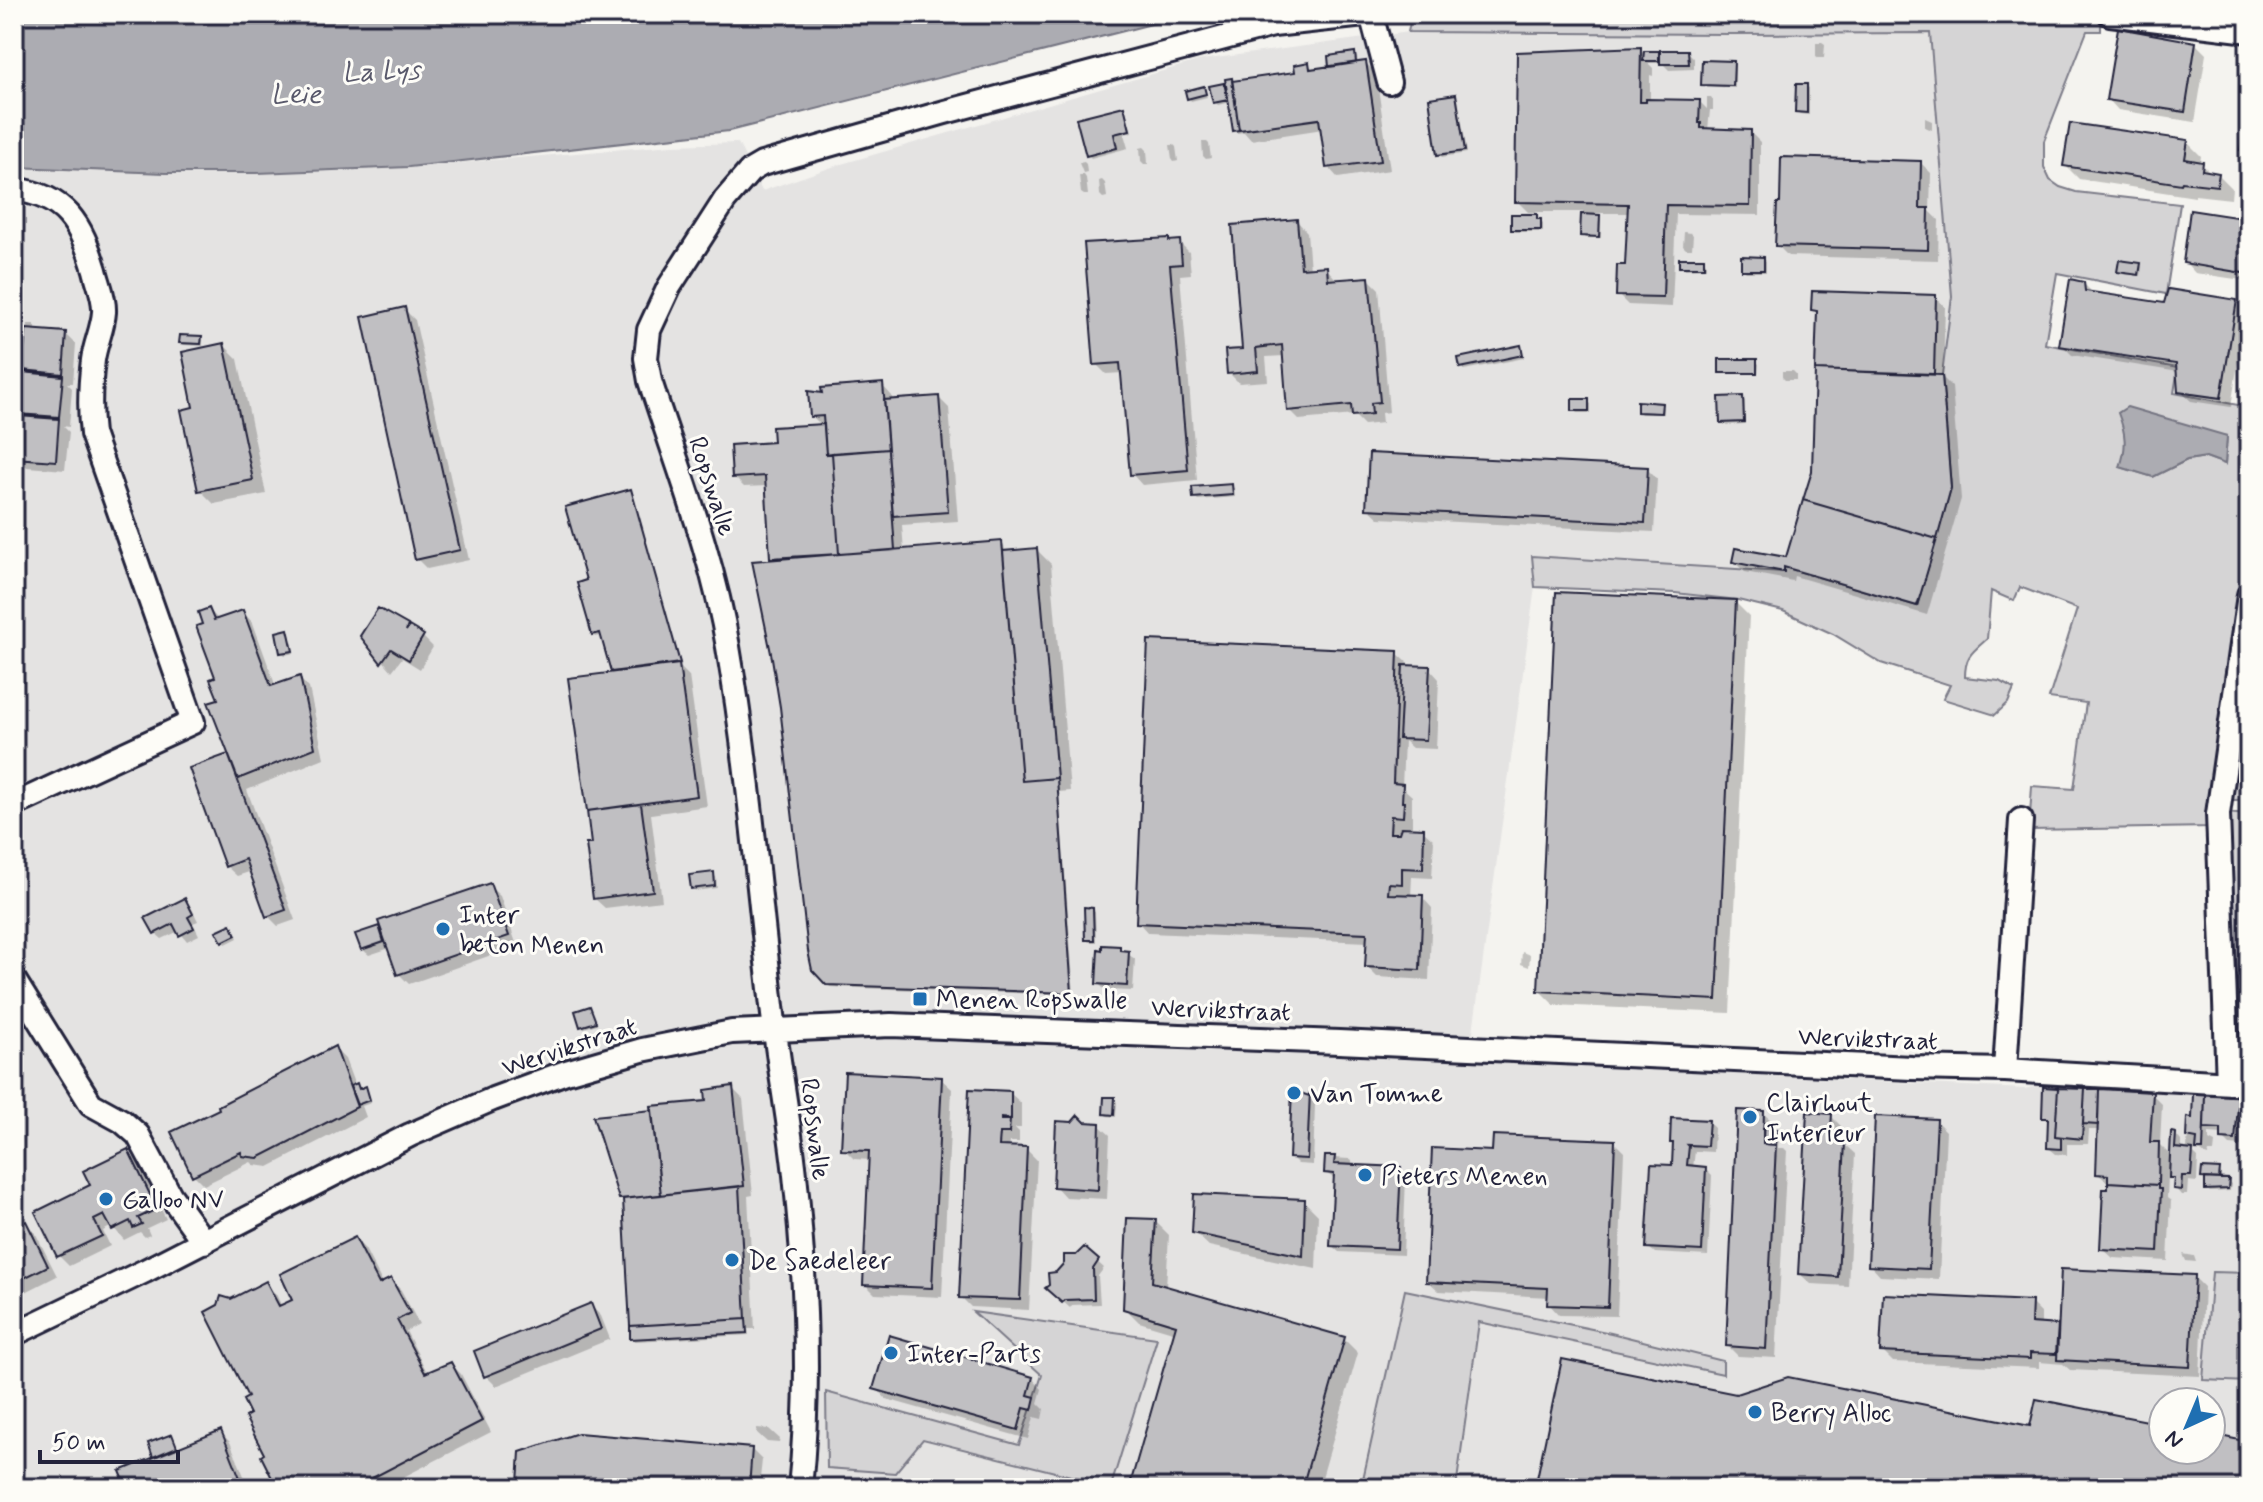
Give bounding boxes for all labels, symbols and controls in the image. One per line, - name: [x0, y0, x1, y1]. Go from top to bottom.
- water label: La Lys: [342, 53, 423, 92]
- water label: Leie: [271, 77, 322, 114]
- street label: Ropswalle: [679, 433, 743, 541]
- place label: Inter beton Menen: [459, 899, 604, 963]
- marker: Inter beton Menen: [434, 920, 452, 938]
- place label: Menen Ropswalle: [936, 984, 1128, 1018]
- marker: Menen Ropswalle: [911, 990, 929, 1008]
- street label: Wervikstraat: [1150, 992, 1291, 1030]
- street label: Wervikstraat: [498, 1010, 641, 1086]
- street label: Wervikstraat: [1797, 1021, 1938, 1059]
- street label: Ropswalle: [791, 1076, 837, 1182]
- place label: Van Tomme: [1310, 1078, 1443, 1112]
- marker: Van Tomme: [1285, 1084, 1303, 1102]
- place label: Clairhout Interieur: [1766, 1087, 1873, 1151]
- marker: Clairhout Interieur: [1741, 1108, 1759, 1126]
- place label: Pieters Menen: [1381, 1160, 1548, 1194]
- marker: Pieters Menen: [1356, 1166, 1374, 1184]
- place label: Galloo NV: [122, 1184, 224, 1218]
- marker: Galloo NV: [97, 1190, 115, 1208]
- place label: De Saedeleer: [748, 1245, 891, 1279]
- marker: De Saedeleer: [723, 1251, 741, 1269]
- place label: Inter-Parts: [907, 1338, 1041, 1372]
- marker: Inter-Parts: [882, 1344, 900, 1362]
- north arrow: [2147, 1386, 2227, 1466]
- place label: Berry Alloc: [1771, 1397, 1891, 1431]
- marker: Berry Alloc: [1746, 1403, 1764, 1421]
- scale bar: [40, 1414, 178, 1464]
- text: N: [2159, 1424, 2189, 1454]
- text: 50 m: [52, 1428, 106, 1459]

